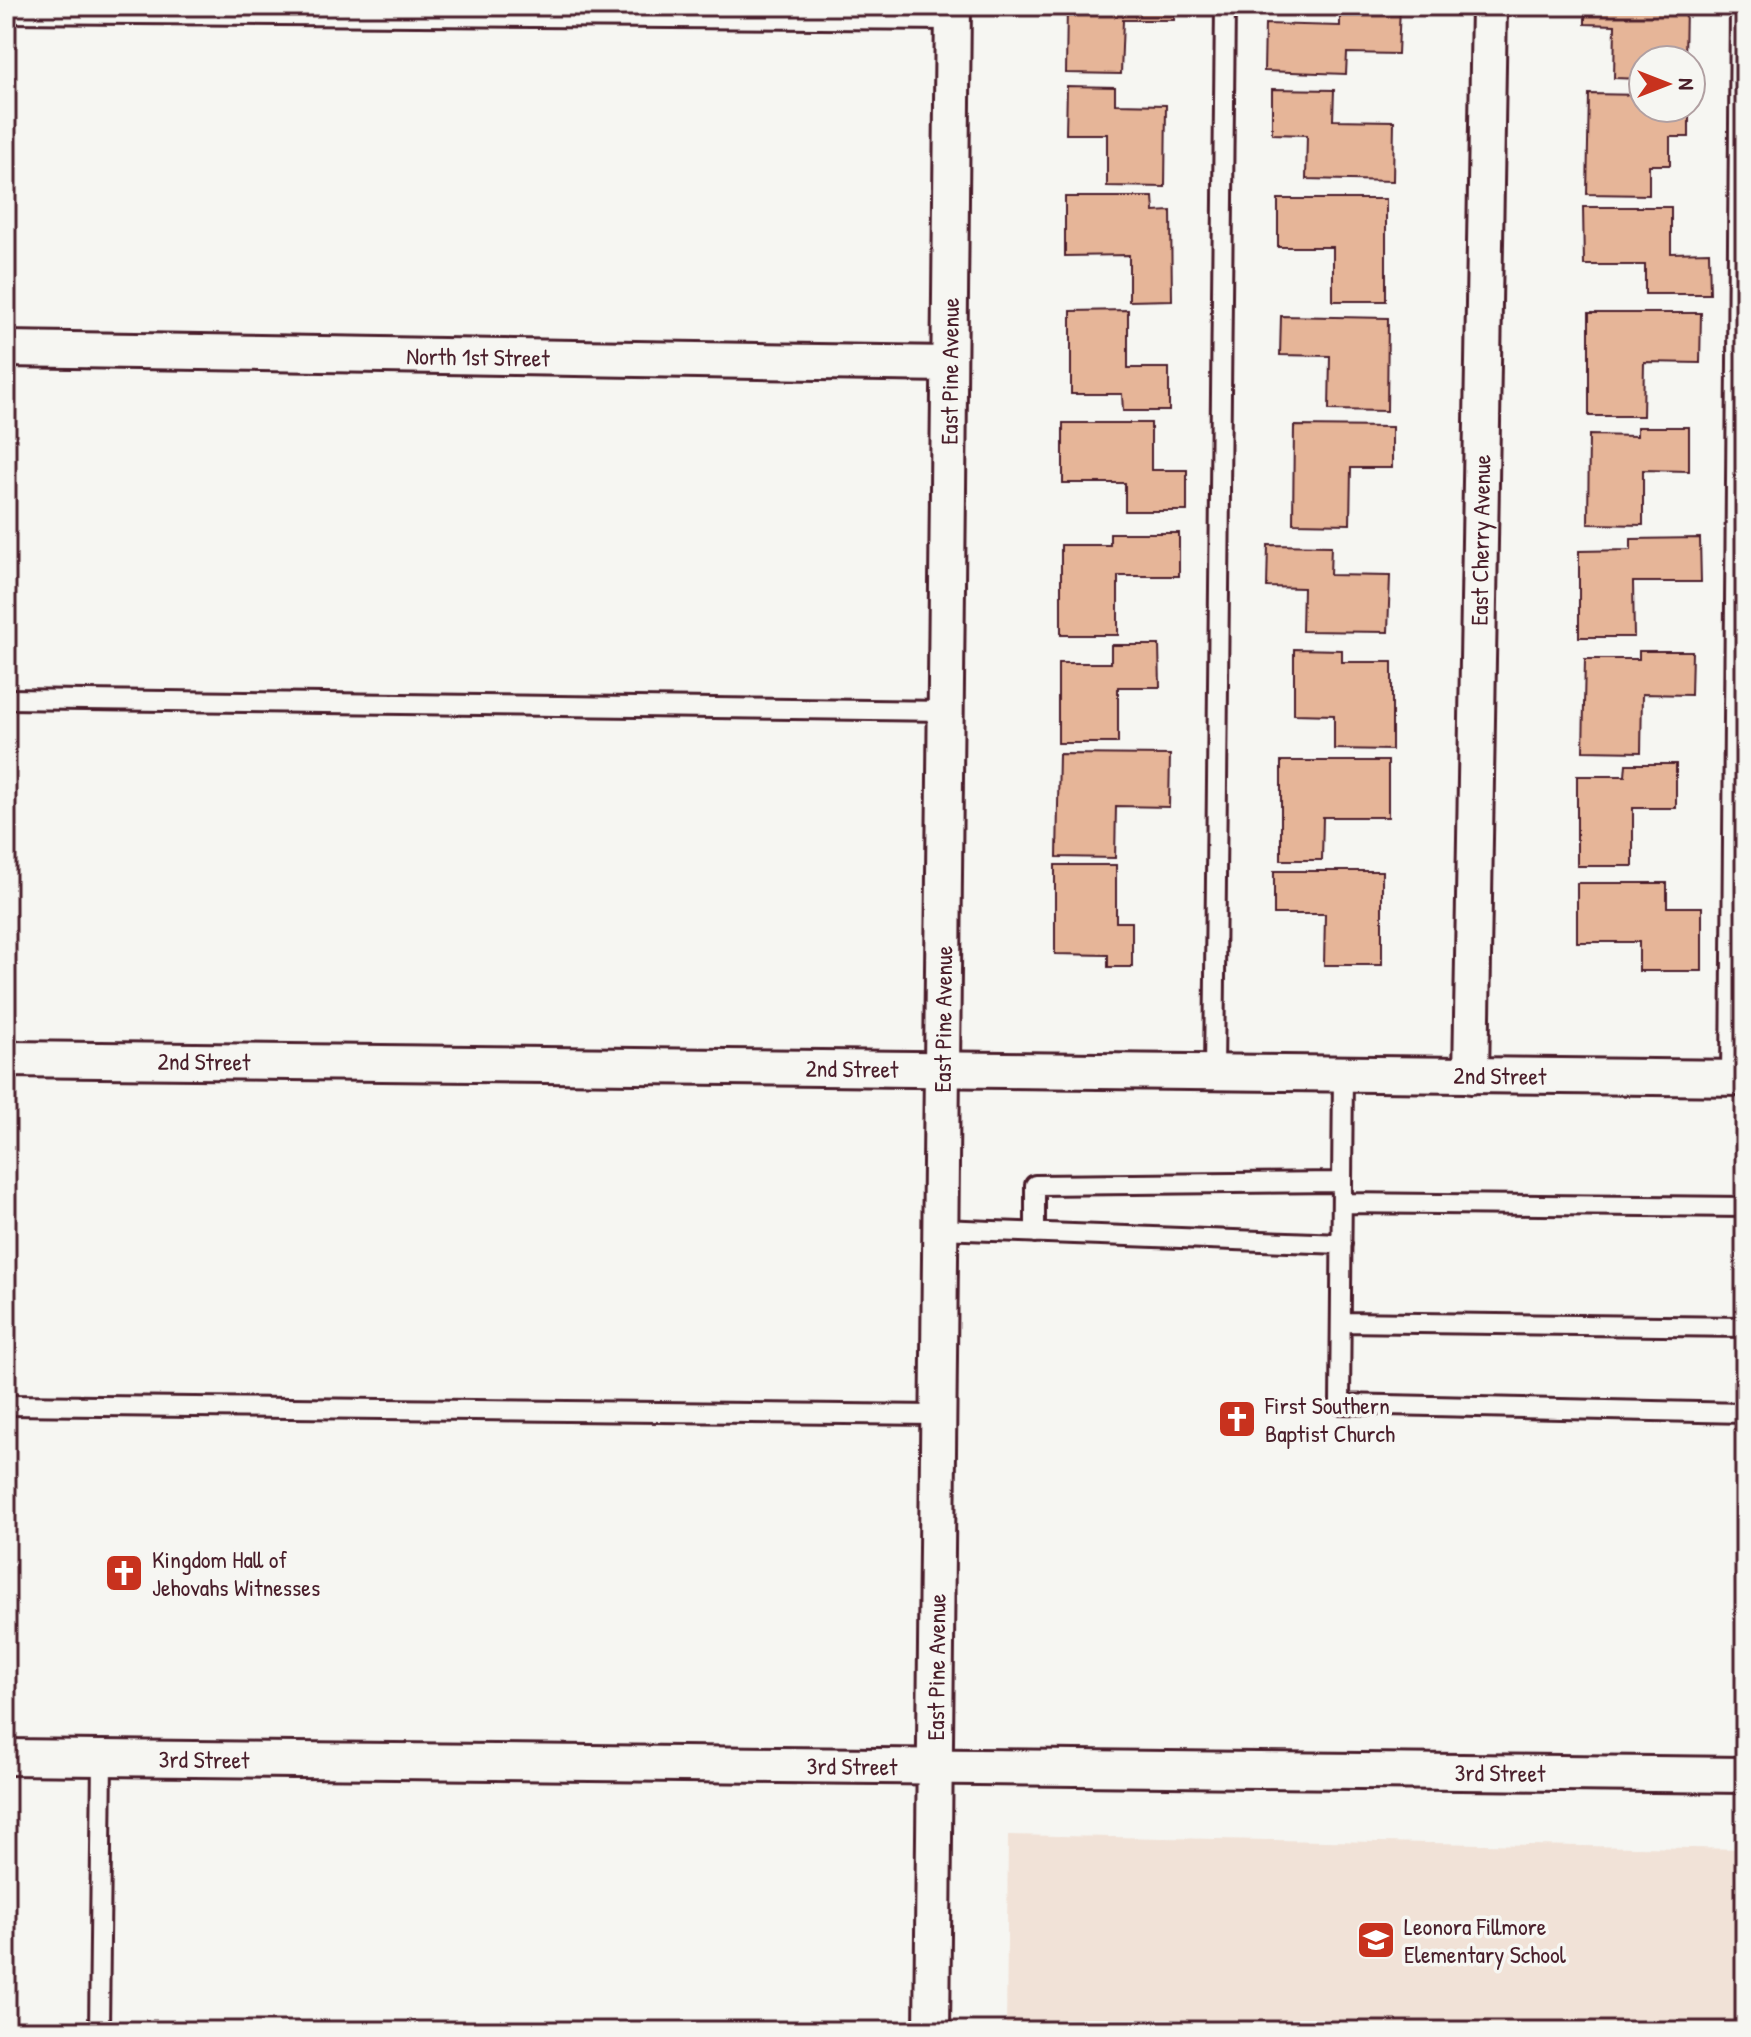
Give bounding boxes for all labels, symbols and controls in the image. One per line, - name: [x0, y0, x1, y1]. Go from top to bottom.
- north arrow: [1627, 44, 1707, 124]
- text: N: [1672, 78, 1702, 90]
- street label: East Pine Avenue: [932, 297, 966, 445]
- street label: North 1st Street: [406, 339, 551, 374]
- street label: East Cherry Avenue: [1463, 454, 1497, 626]
- street label: East Pine Avenue: [926, 945, 959, 1093]
- street label: 2nd Street: [157, 1045, 251, 1078]
- street label: 2nd Street: [805, 1052, 899, 1085]
- street label: 2nd Street: [1453, 1059, 1547, 1092]
- place label: First Southern Baptist Church: [1264, 1389, 1395, 1449]
- church icon: First Southern Baptist Church: [1216, 1398, 1258, 1440]
- place label: Kingdom Hall of Jehovahs Witnesses: [152, 1543, 320, 1603]
- church icon: Kingdom Hall of Jehovahs Witnesses: [103, 1552, 145, 1594]
- street label: East Pine Avenue: [919, 1593, 953, 1741]
- street label: 3rd Street: [158, 1743, 250, 1776]
- street label: 3rd Street: [806, 1749, 898, 1782]
- street label: 3rd Street: [1454, 1756, 1546, 1789]
- place label: Leonora Fillmore Elementary School: [1404, 1910, 1567, 1970]
- school or university icon: Leonora Fillmore Elementary School: [1355, 1919, 1397, 1961]

